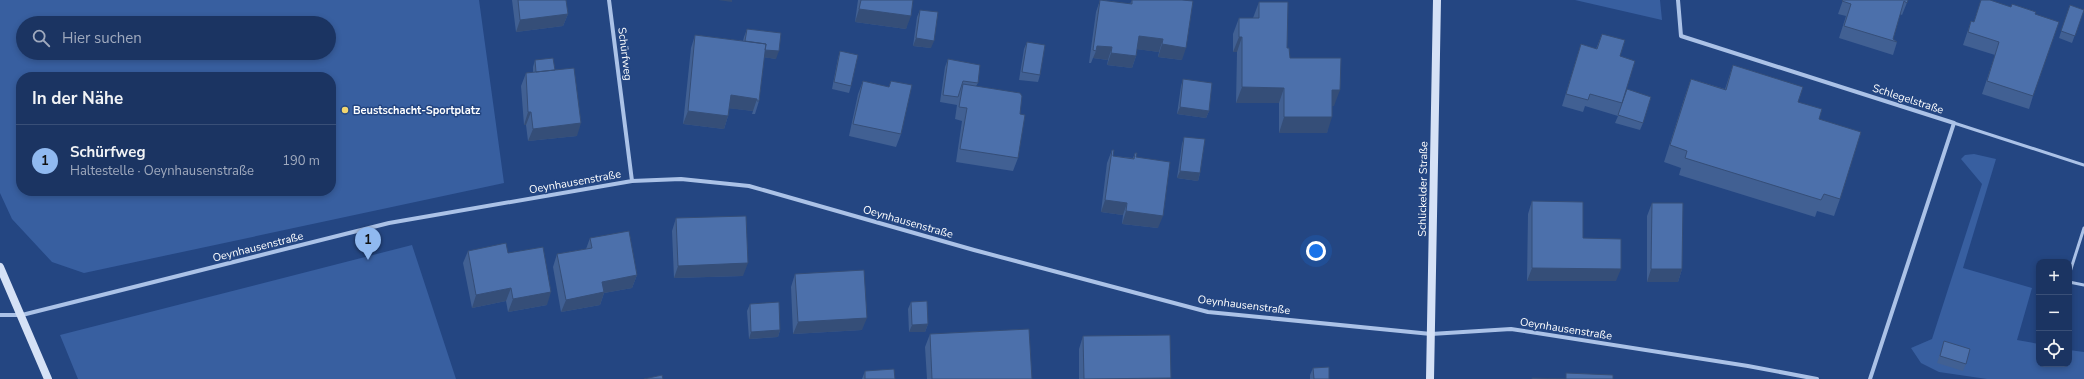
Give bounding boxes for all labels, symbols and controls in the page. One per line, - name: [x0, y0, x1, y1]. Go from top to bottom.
- search box: [16, 16, 336, 60]
- icon: search: [30, 27, 52, 49]
- street label: Schürfweg: [614, 27, 636, 81]
- text: Hier suchen: [62, 28, 142, 48]
- street label: Schlegelstraße: [1870, 80, 1946, 118]
- text: In der Nähe: [32, 87, 123, 110]
- place label: Beustschacht-Sportplatz: [353, 103, 480, 118]
- marker: Beustschacht-Sportplatz: [340, 105, 350, 115]
- street label: Schlickelder Straße: [1415, 141, 1431, 237]
- text: Schürfweg: [70, 142, 145, 162]
- text: 1: [41, 152, 49, 170]
- text: 190 m: [282, 152, 320, 170]
- text: Haltestelle · Oeynhausenstraße: [70, 162, 254, 180]
- street label: Oeynhausenstraße: [528, 166, 622, 197]
- street label: Oeynhausenstraße: [861, 202, 955, 242]
- pin: 1: [355, 227, 381, 260]
- street label: Oeynhausenstraße: [211, 228, 305, 266]
- your location: [1306, 241, 1326, 261]
- map controls: [2036, 259, 2072, 367]
- button: +: [2036, 259, 2072, 295]
- street label: Oeynhausenstraße: [1197, 292, 1291, 318]
- button: −: [2036, 295, 2072, 331]
- street label: Oeynhausenstraße: [1519, 314, 1613, 344]
- button: locate: [2036, 331, 2072, 367]

